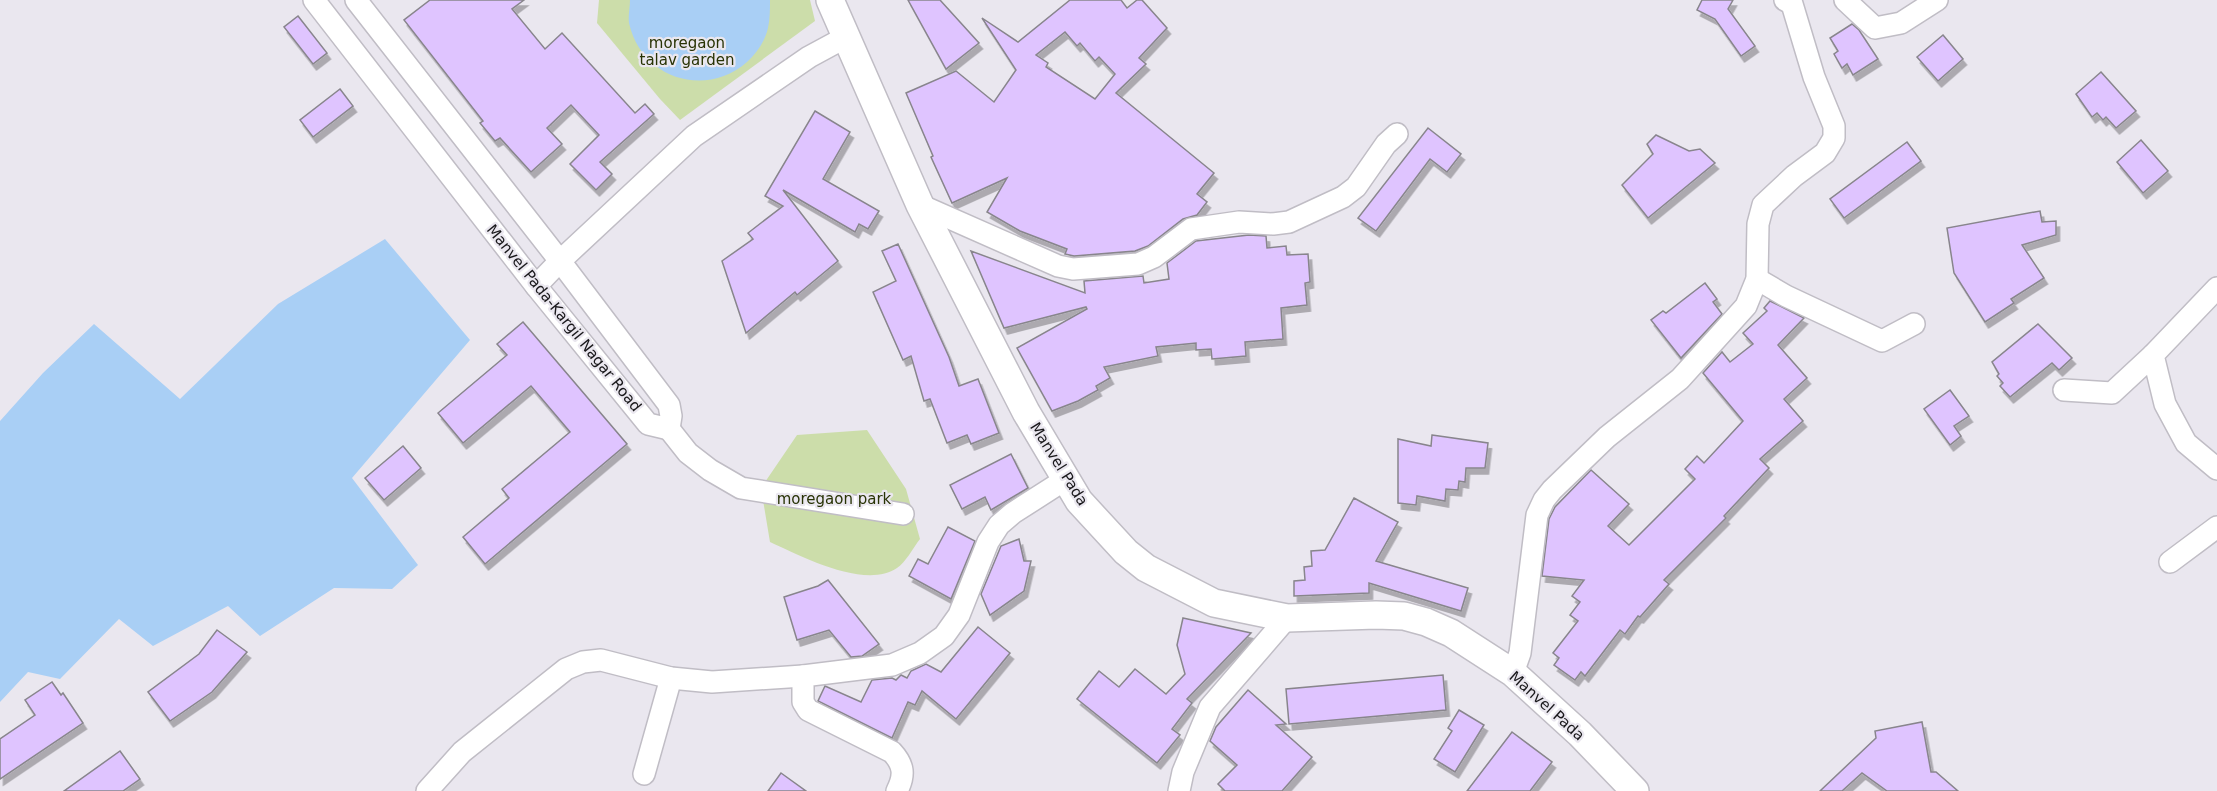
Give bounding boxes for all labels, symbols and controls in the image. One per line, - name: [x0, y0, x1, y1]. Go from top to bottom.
- park label: moregaon talav garden: [640, 34, 734, 69]
- street label: Manvel Pada-Kargil Nagar Road: [483, 221, 645, 415]
- street label: Manvel Pada: [1026, 419, 1092, 509]
- park label: moregaon park: [777, 490, 892, 508]
- street label: Manvel Pada: [1506, 668, 1588, 744]

